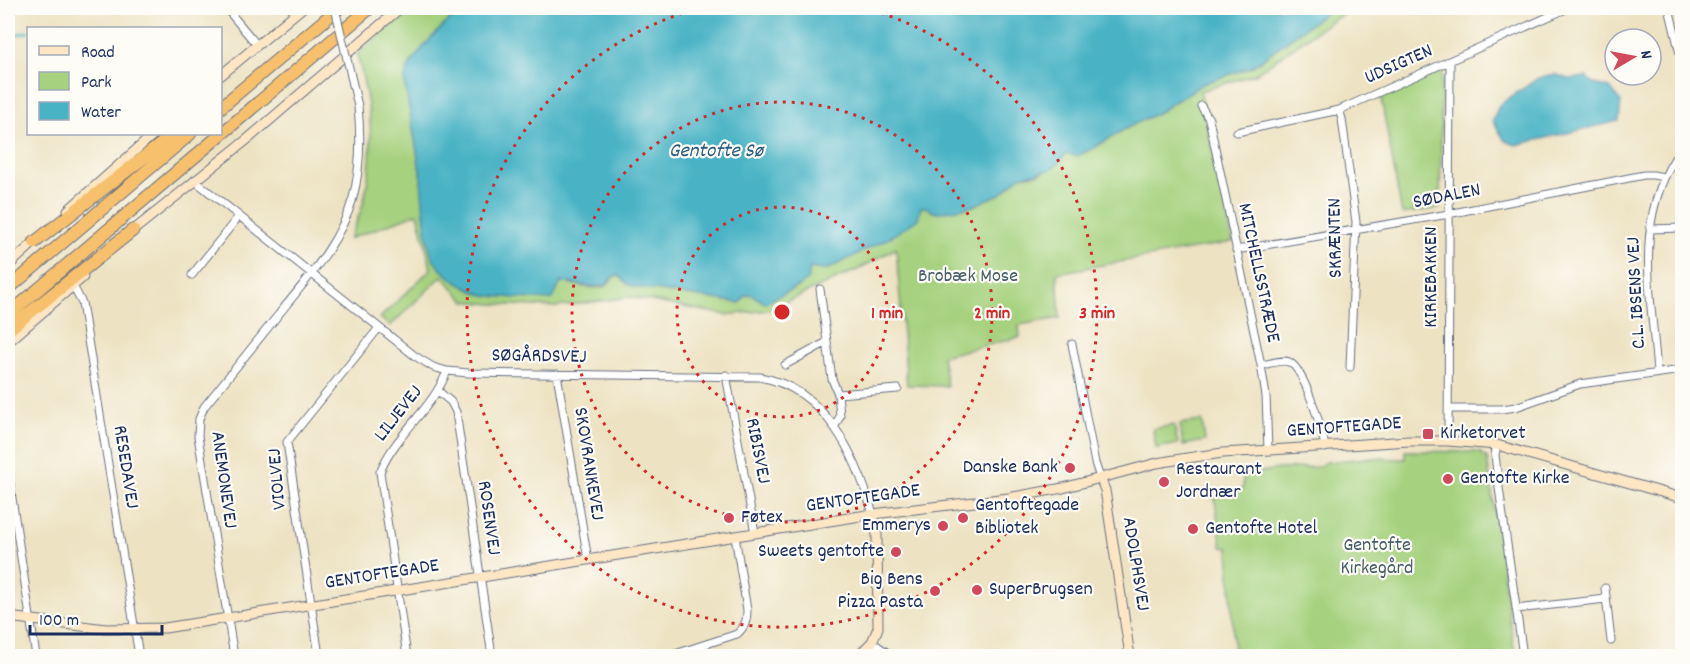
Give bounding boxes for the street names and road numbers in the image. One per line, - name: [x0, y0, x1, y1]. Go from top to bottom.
- street label: UDSIGTEN: [1360, 38, 1438, 92]
- street label: SØDALEN: [1411, 177, 1483, 217]
- street label: SKRÆNTEN: [1321, 198, 1351, 278]
- street label: MITCHELLSSTRÆDE: [1230, 201, 1286, 345]
- street label: KIRKEBAKKEN: [1418, 226, 1446, 328]
- street label: C.L. IBSENS VEJ: [1620, 236, 1654, 350]
- street label: SØGÅRDSVEJ: [491, 342, 587, 372]
- street label: LILJEVEJ: [368, 380, 430, 448]
- street label: SKOVRANKEVEJ: [565, 406, 611, 522]
- street label: GENTOFTEGADE: [1286, 410, 1402, 446]
- street label: RIBISVEJ: [737, 416, 777, 486]
- street label: RESEDAVEJ: [105, 423, 145, 511]
- street label: ANEMONEVEJ: [202, 430, 244, 530]
- street label: VIOLVEJ: [261, 447, 295, 511]
- street label: GENTOFTEGADE: [804, 477, 922, 521]
- street label: ROSENVEJ: [469, 479, 507, 557]
- street label: ADOLPHSVEJ: [1114, 515, 1156, 613]
- street label: GENTOFTEGADE: [323, 552, 441, 598]

